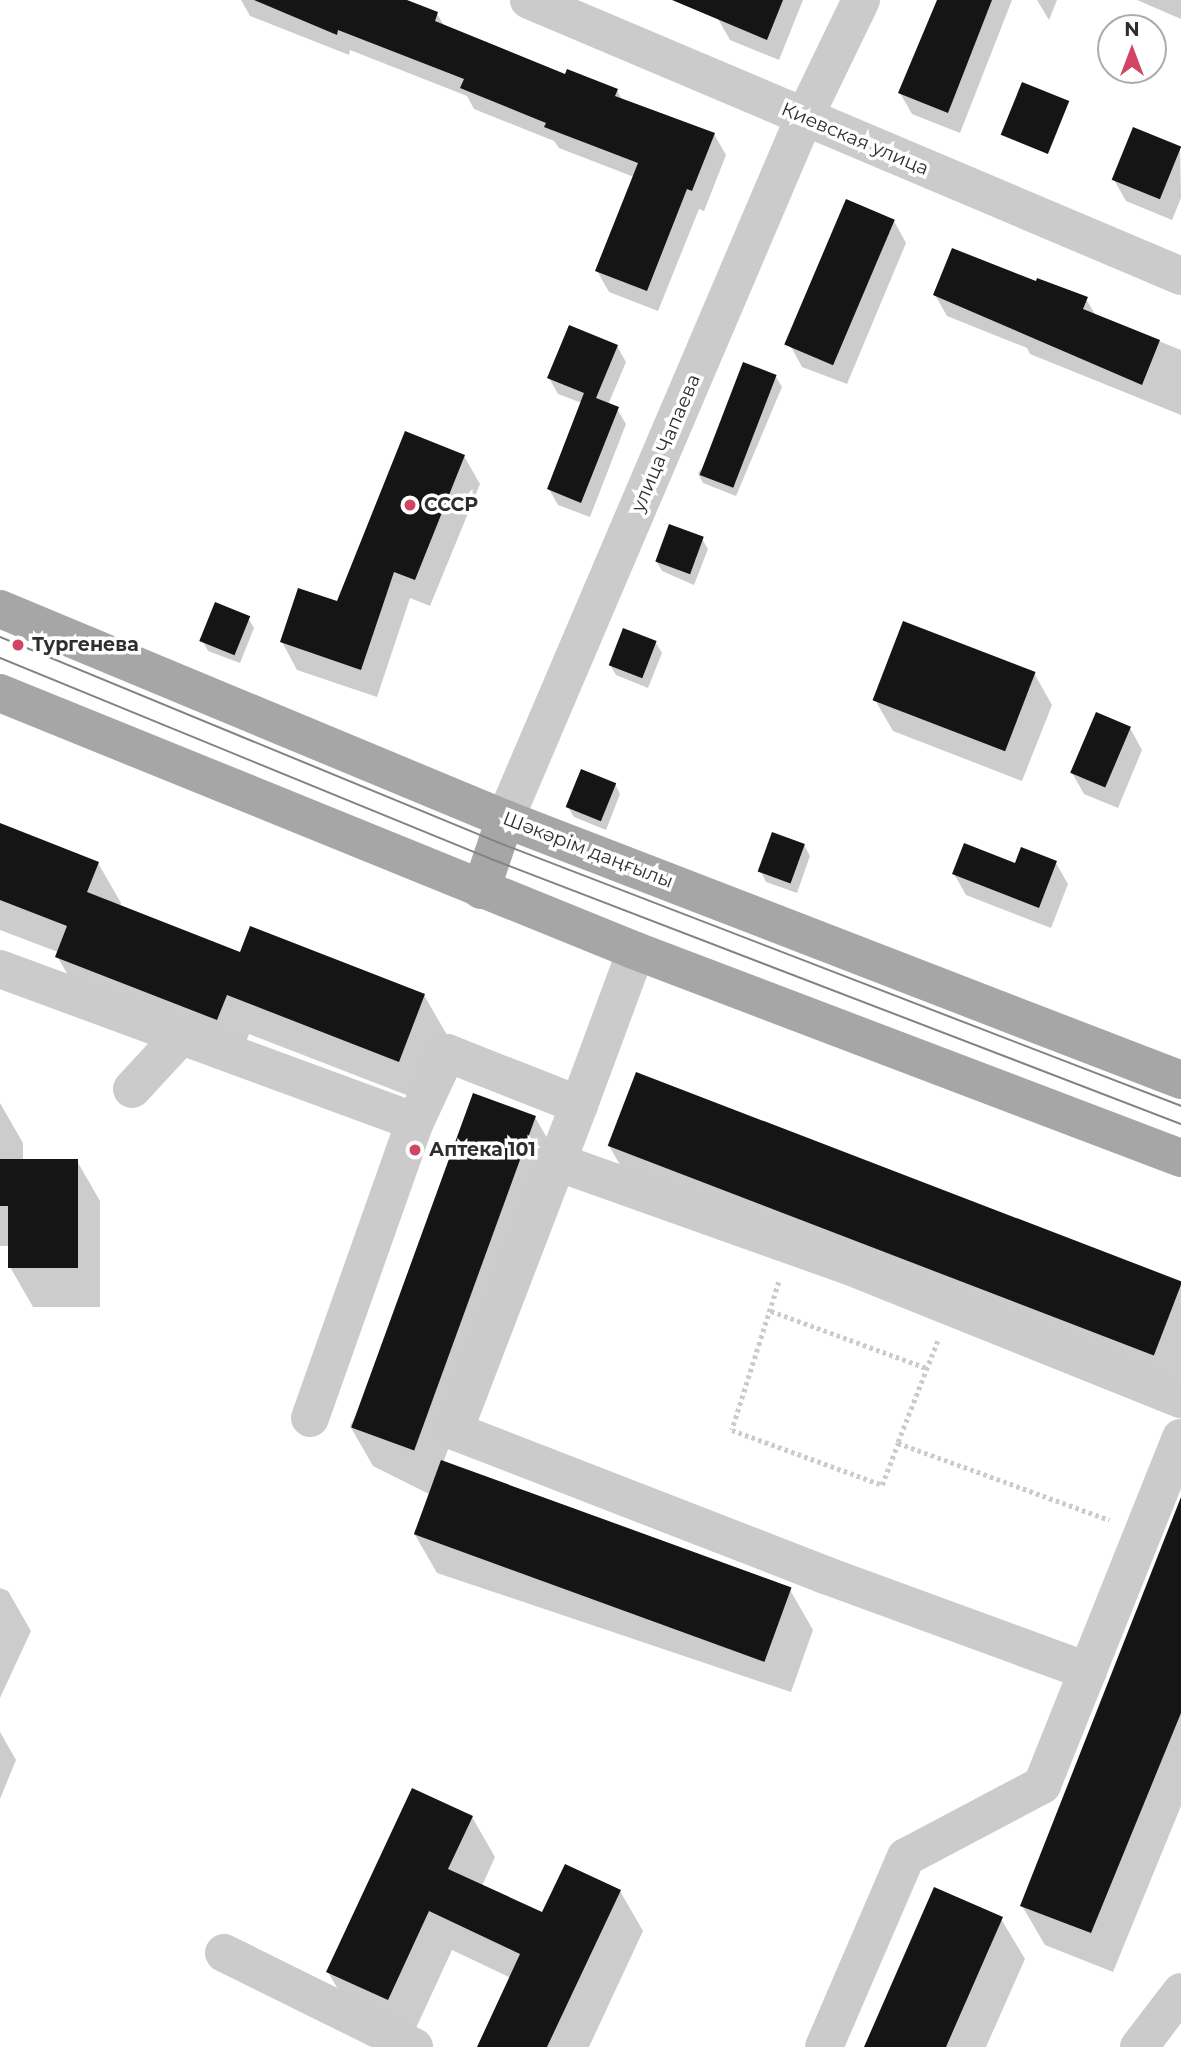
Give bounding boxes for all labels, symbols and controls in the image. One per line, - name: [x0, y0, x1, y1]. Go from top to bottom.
- north arrow: [1097, 14, 1167, 84]
- text: N: [1124, 18, 1140, 41]
- street label: Киевская улица: [778, 98, 932, 180]
- street label: улица Чапаева: [627, 371, 705, 515]
- place label: СССР: [424, 494, 478, 516]
- marker: СССР: [402, 497, 418, 513]
- place label: Тургенева: [32, 634, 139, 656]
- marker: Тургенева: [10, 637, 26, 653]
- street label: Шәкәрім даңғылы: [500, 807, 676, 893]
- place label: Аптека 101: [429, 1139, 536, 1161]
- marker: Аптека 101: [407, 1142, 423, 1158]

